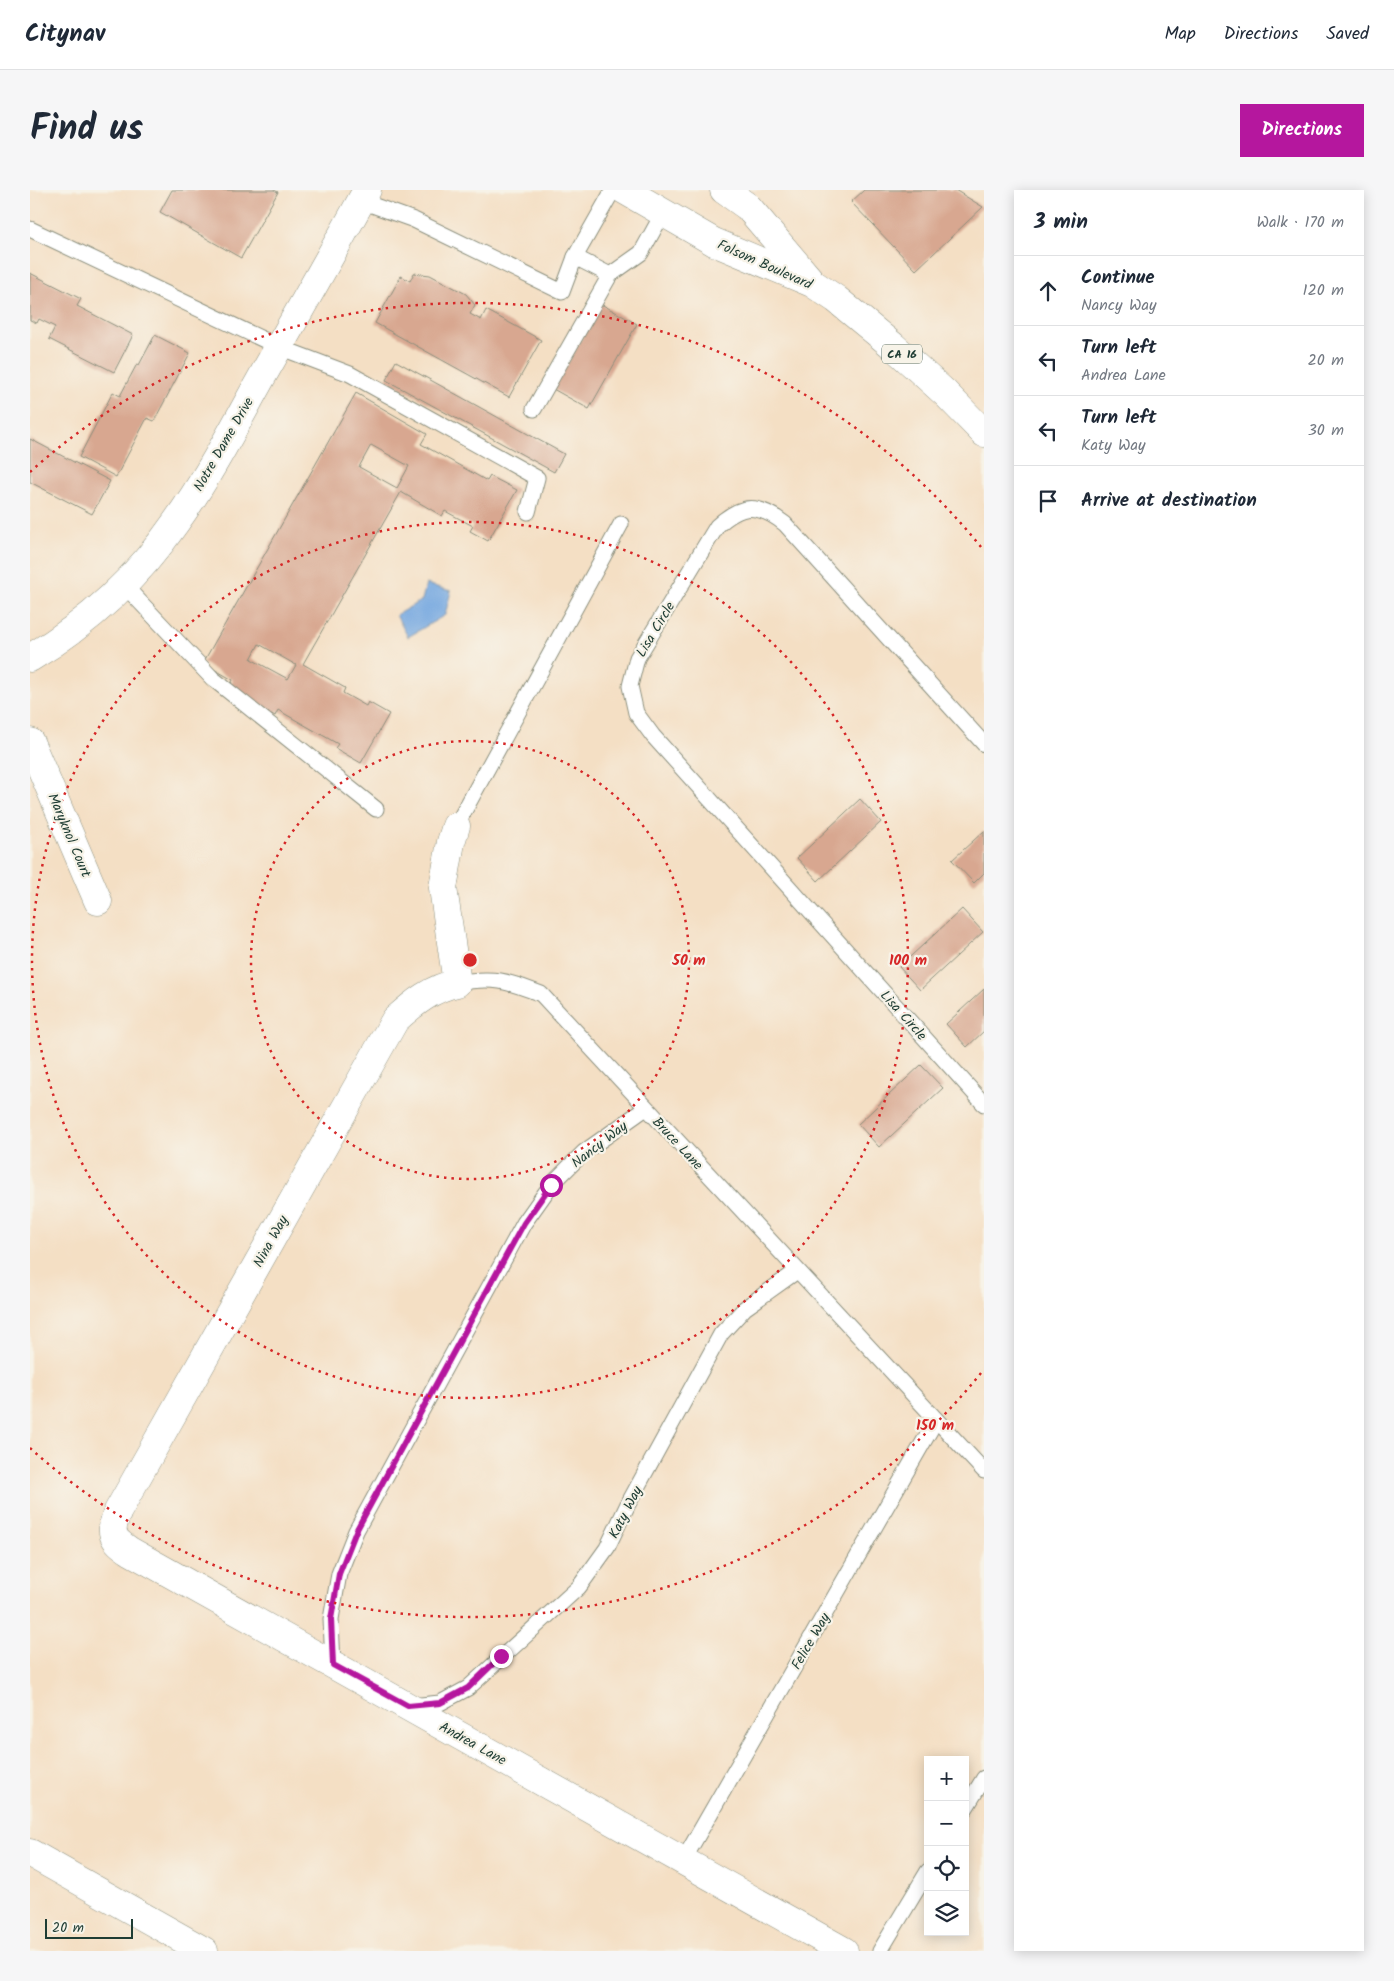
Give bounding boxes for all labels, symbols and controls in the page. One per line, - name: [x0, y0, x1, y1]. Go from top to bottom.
- text: Citynav: [25, 15, 105, 54]
- text: Map: [1164, 20, 1196, 49]
- text: Directions: [1224, 20, 1298, 49]
- text: Saved: [1326, 20, 1369, 49]
- text: Find us: [30, 102, 143, 158]
- button: Directions: [1240, 104, 1364, 157]
- text: 3 min: [1034, 206, 1088, 239]
- text: Walk · 170 m: [1256, 210, 1344, 235]
- street label: Folsom Boulevard: [714, 234, 817, 296]
- text: Continue: [1081, 263, 1154, 293]
- icon: ahead: [1034, 277, 1062, 305]
- text: 120 m: [1303, 278, 1344, 303]
- text: Nancy Way: [1081, 293, 1156, 318]
- text: Turn left: [1081, 333, 1156, 363]
- road number: CA 16: [882, 344, 922, 363]
- icon: left: [1034, 347, 1062, 375]
- text: 20 m: [1308, 348, 1344, 373]
- text: Andrea Lane: [1081, 363, 1166, 388]
- street label: Notre Dame Drive: [188, 393, 260, 496]
- text: Turn left: [1081, 403, 1156, 433]
- icon: left: [1034, 417, 1062, 445]
- text: 30 m: [1308, 418, 1344, 443]
- text: Katy Way: [1081, 433, 1146, 458]
- text: Arrive at destination: [1081, 486, 1257, 516]
- icon: arrive: [1034, 487, 1062, 515]
- street label: Lisa Circle: [631, 597, 681, 662]
- street label: Maryknol Court: [41, 790, 97, 882]
- text: 50 m: [671, 949, 706, 973]
- text: 100 m: [889, 949, 927, 973]
- centre of rings: [461, 951, 479, 969]
- street label: Lisa Circle: [875, 985, 932, 1046]
- street label: Bruce Lane: [647, 1112, 708, 1176]
- street label: Nancy Way: [567, 1116, 633, 1174]
- route start: [540, 1174, 563, 1197]
- street label: Nina Way: [248, 1211, 294, 1272]
- text: 150 m: [916, 1414, 954, 1438]
- street label: Katy Way: [603, 1482, 649, 1543]
- street label: Felice Way: [786, 1609, 836, 1674]
- route end: [490, 1645, 513, 1668]
- street label: Andrea Lane: [435, 1716, 511, 1772]
- map controls: [924, 1756, 969, 1936]
- button: +: [924, 1756, 969, 1801]
- button: −: [924, 1801, 969, 1846]
- button: locate: [924, 1846, 969, 1891]
- button: layers: [924, 1891, 969, 1936]
- scale bar: [45, 1916, 132, 1939]
- text: 20 m: [52, 1917, 84, 1939]

